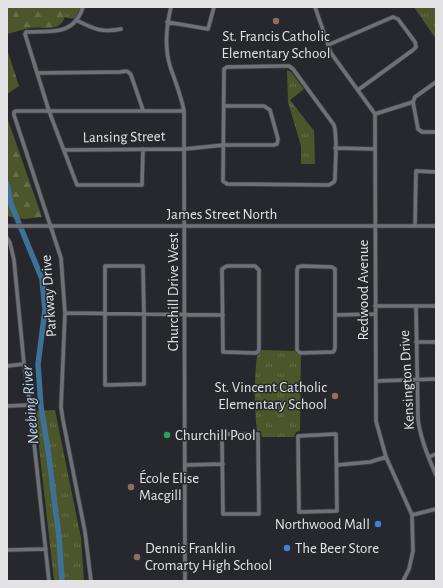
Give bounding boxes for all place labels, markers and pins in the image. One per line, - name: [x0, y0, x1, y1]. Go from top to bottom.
- marker: St. Francis Catholic Elementary School: [271, 16, 281, 26]
- place label: St. Francis Catholic Elementary School: [222, 29, 330, 61]
- place label: St. Vincent Catholic Elementary School: [214, 380, 327, 412]
- marker: St. Vincent Catholic Elementary School: [330, 391, 340, 401]
- place label: Churchill Pool: [175, 428, 256, 443]
- marker: Churchill Pool: [162, 430, 172, 440]
- place label: École Elise Macgill: [139, 469, 199, 503]
- marker: École Elise Macgill: [126, 482, 136, 492]
- place label: Northwood Mall: [275, 517, 370, 532]
- marker: Northwood Mall: [373, 519, 383, 529]
- place label: Dennis Franklin Cromarty High School: [145, 541, 272, 573]
- place label: The Beer Store: [295, 541, 379, 556]
- marker: The Beer Store: [282, 543, 292, 553]
- marker: Dennis Franklin Cromarty High School: [132, 552, 142, 562]

